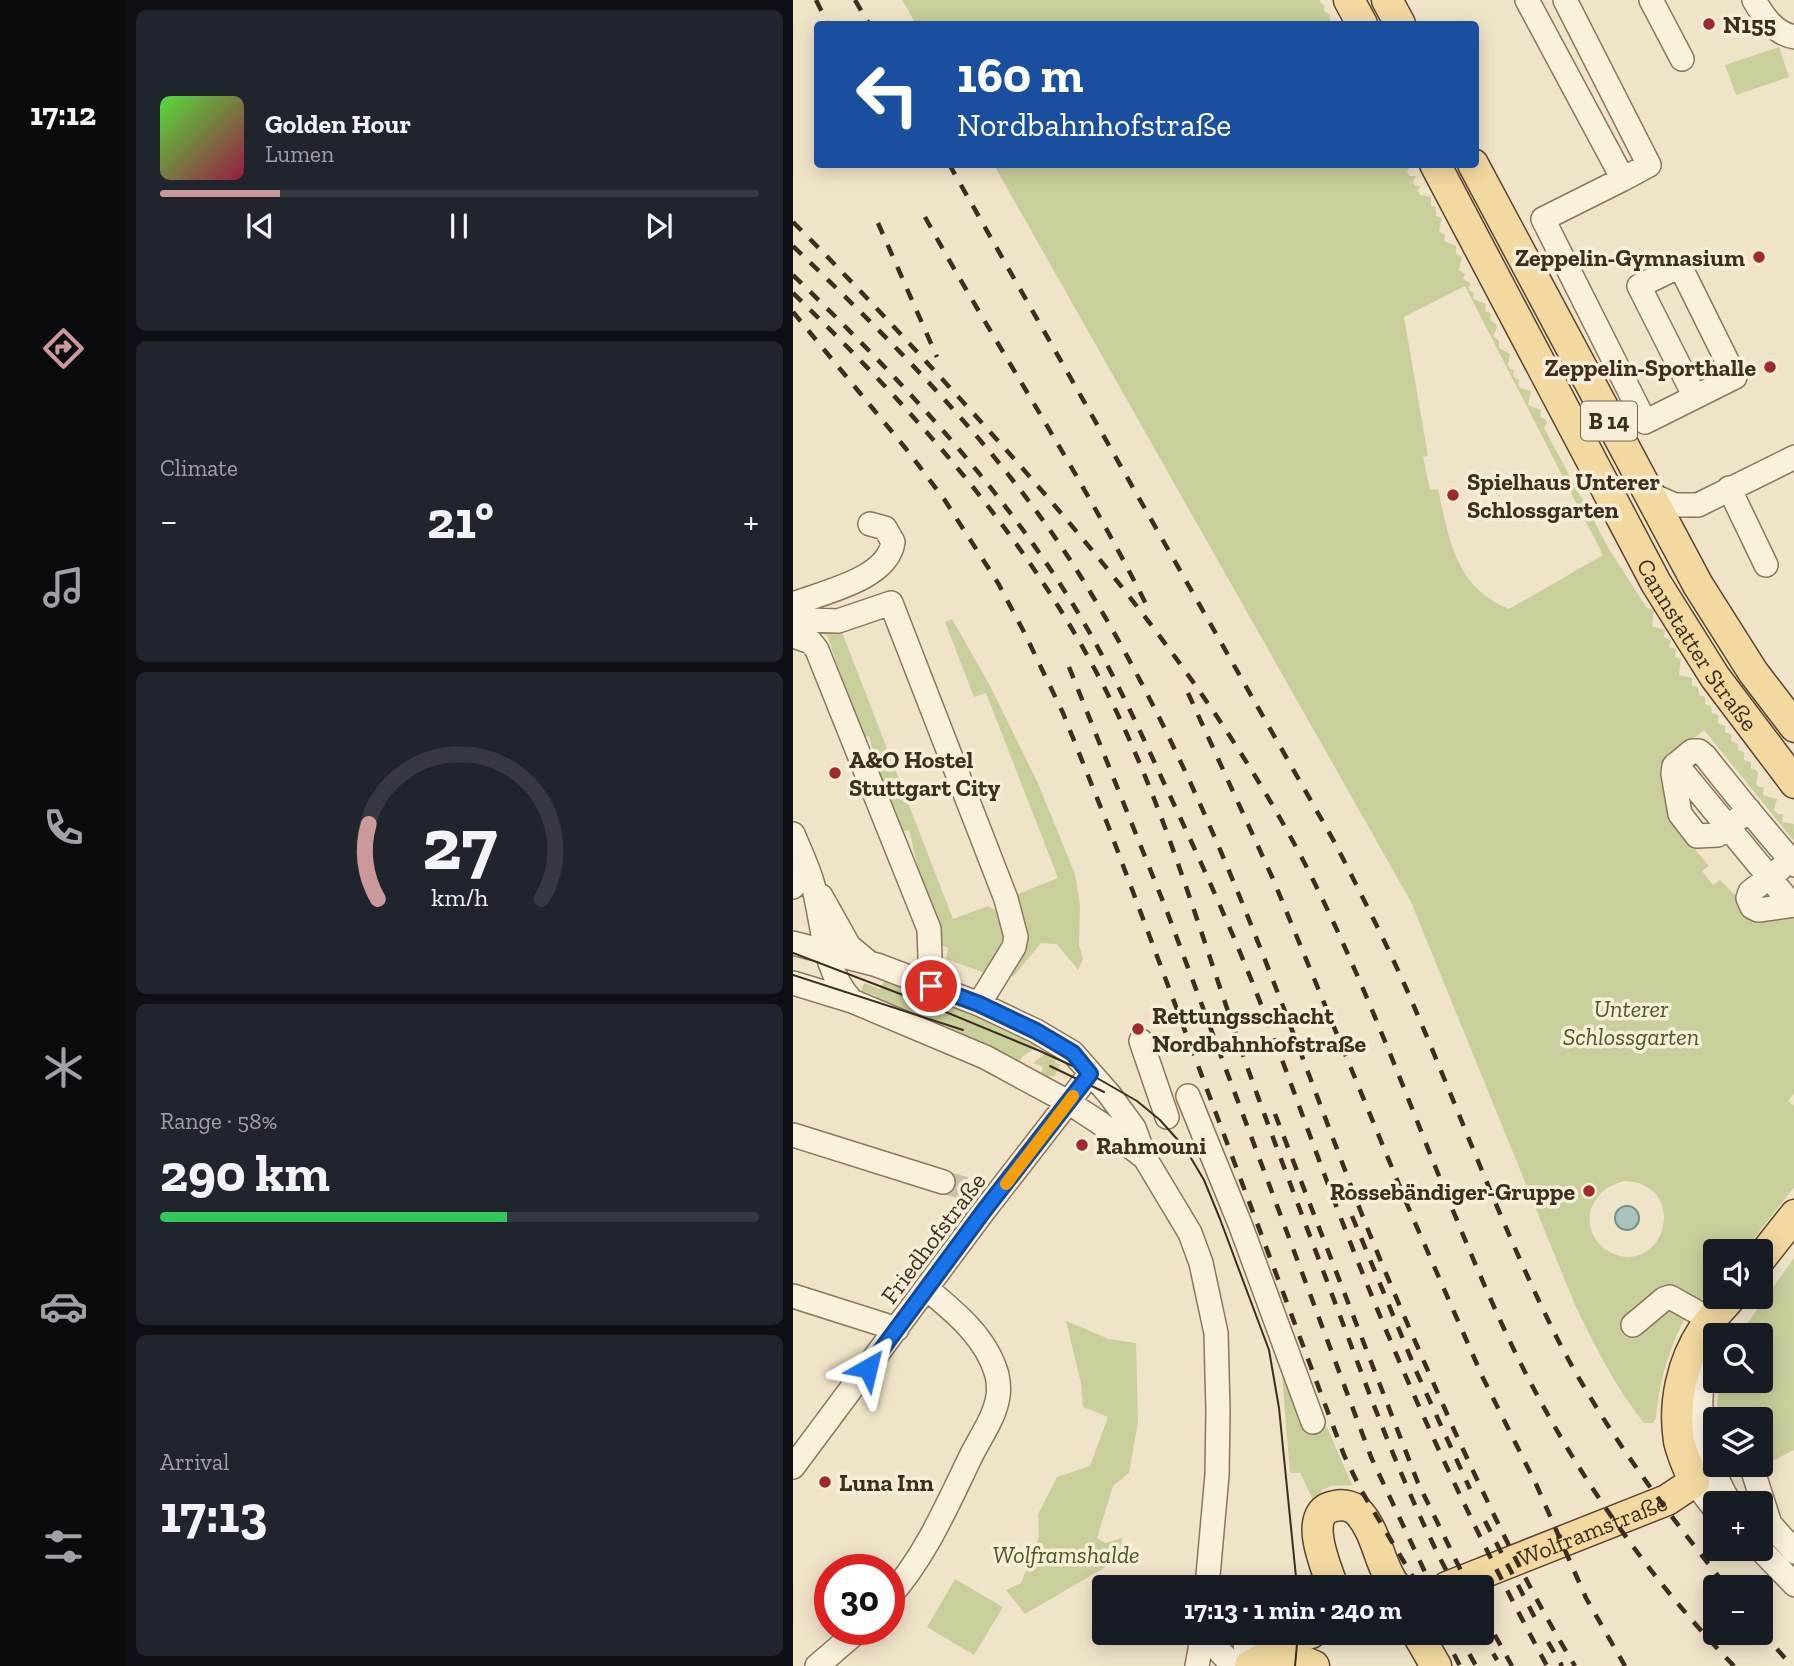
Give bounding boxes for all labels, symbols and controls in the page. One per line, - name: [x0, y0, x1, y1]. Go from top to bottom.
- place label: N155: [1723, 10, 1776, 39]
- marker: N155: [1701, 16, 1717, 32]
- text: 160 m: [957, 46, 1083, 105]
- icon: left: [842, 49, 933, 140]
- text: 17:12: [30, 95, 96, 133]
- text: Nordbahnhofstraße: [957, 106, 1231, 144]
- text: Golden Hour: [265, 108, 411, 140]
- text: Lumen: [265, 140, 334, 168]
- icon: previous: [241, 207, 279, 245]
- icon: pause: [440, 207, 478, 245]
- icon: next: [640, 207, 678, 245]
- place label: Zeppelin-Gymnasium: [1515, 243, 1745, 272]
- marker: Zeppelin-Gymnasium: [1751, 249, 1767, 265]
- icon: directions: [39, 324, 88, 373]
- place label: Zeppelin-Sporthalle: [1545, 353, 1756, 382]
- marker: Zeppelin-Sporthalle: [1762, 359, 1778, 375]
- road number: B 14: [1581, 402, 1637, 440]
- text: Climate: [160, 454, 238, 482]
- place label: Spielhaus Unterer Schlossgarten: [1467, 467, 1660, 524]
- marker: Spielhaus Unterer Schlossgarten: [1445, 487, 1461, 503]
- text: 21°: [427, 489, 494, 551]
- text: −: [160, 498, 178, 544]
- text: +: [743, 498, 759, 544]
- street label: Cannstatter Straße: [1631, 553, 1765, 736]
- icon: music: [39, 563, 88, 612]
- place label: A&O Hostel Stuttgart City: [849, 745, 1000, 802]
- marker: A&O Hostel Stuttgart City: [827, 765, 843, 781]
- text: 27: [422, 800, 497, 888]
- icon: phone: [39, 803, 88, 852]
- text: km/h: [431, 882, 488, 912]
- pin: [901, 956, 961, 1016]
- icon: arrive: [912, 967, 950, 1005]
- park label: Unterer Schlossgarten: [1563, 994, 1699, 1051]
- place label: Rettungsschacht Nordbahnhofstraße: [1152, 1001, 1366, 1058]
- marker: Rettungsschacht Nordbahnhofstraße: [1130, 1021, 1146, 1037]
- icon: climate: [39, 1043, 88, 1092]
- text: Range · 58%: [160, 1107, 277, 1135]
- place label: Rahmouni: [1096, 1131, 1206, 1160]
- marker: Rahmouni: [1074, 1137, 1090, 1153]
- text: 290 km: [160, 1142, 330, 1204]
- street label: Friedhofstraße: [874, 1167, 992, 1309]
- place label: Rossebändiger-Gruppe: [1330, 1177, 1575, 1206]
- marker: Rossebändiger-Gruppe: [1581, 1183, 1597, 1199]
- map controls: [1703, 1239, 1773, 1645]
- button: sound: [1703, 1239, 1773, 1309]
- icon: car: [39, 1282, 88, 1331]
- button: search: [1703, 1323, 1773, 1393]
- position arrow: [831, 1331, 905, 1405]
- button: layers: [1703, 1407, 1773, 1477]
- text: Arrival: [160, 1448, 229, 1476]
- place label: Luna Inn: [839, 1468, 934, 1497]
- marker: Luna Inn: [817, 1474, 833, 1490]
- text: 17:13: [160, 1483, 267, 1545]
- street label: Wolframstraße: [1513, 1487, 1671, 1572]
- button: +: [1703, 1491, 1773, 1561]
- icon: filters: [39, 1522, 88, 1571]
- park label: Wolframshalde: [992, 1540, 1140, 1569]
- speed limit sign: 30: [814, 1554, 905, 1645]
- button: −: [1703, 1575, 1773, 1645]
- text: 17:13 · 1 min · 240 m: [1184, 1594, 1402, 1626]

